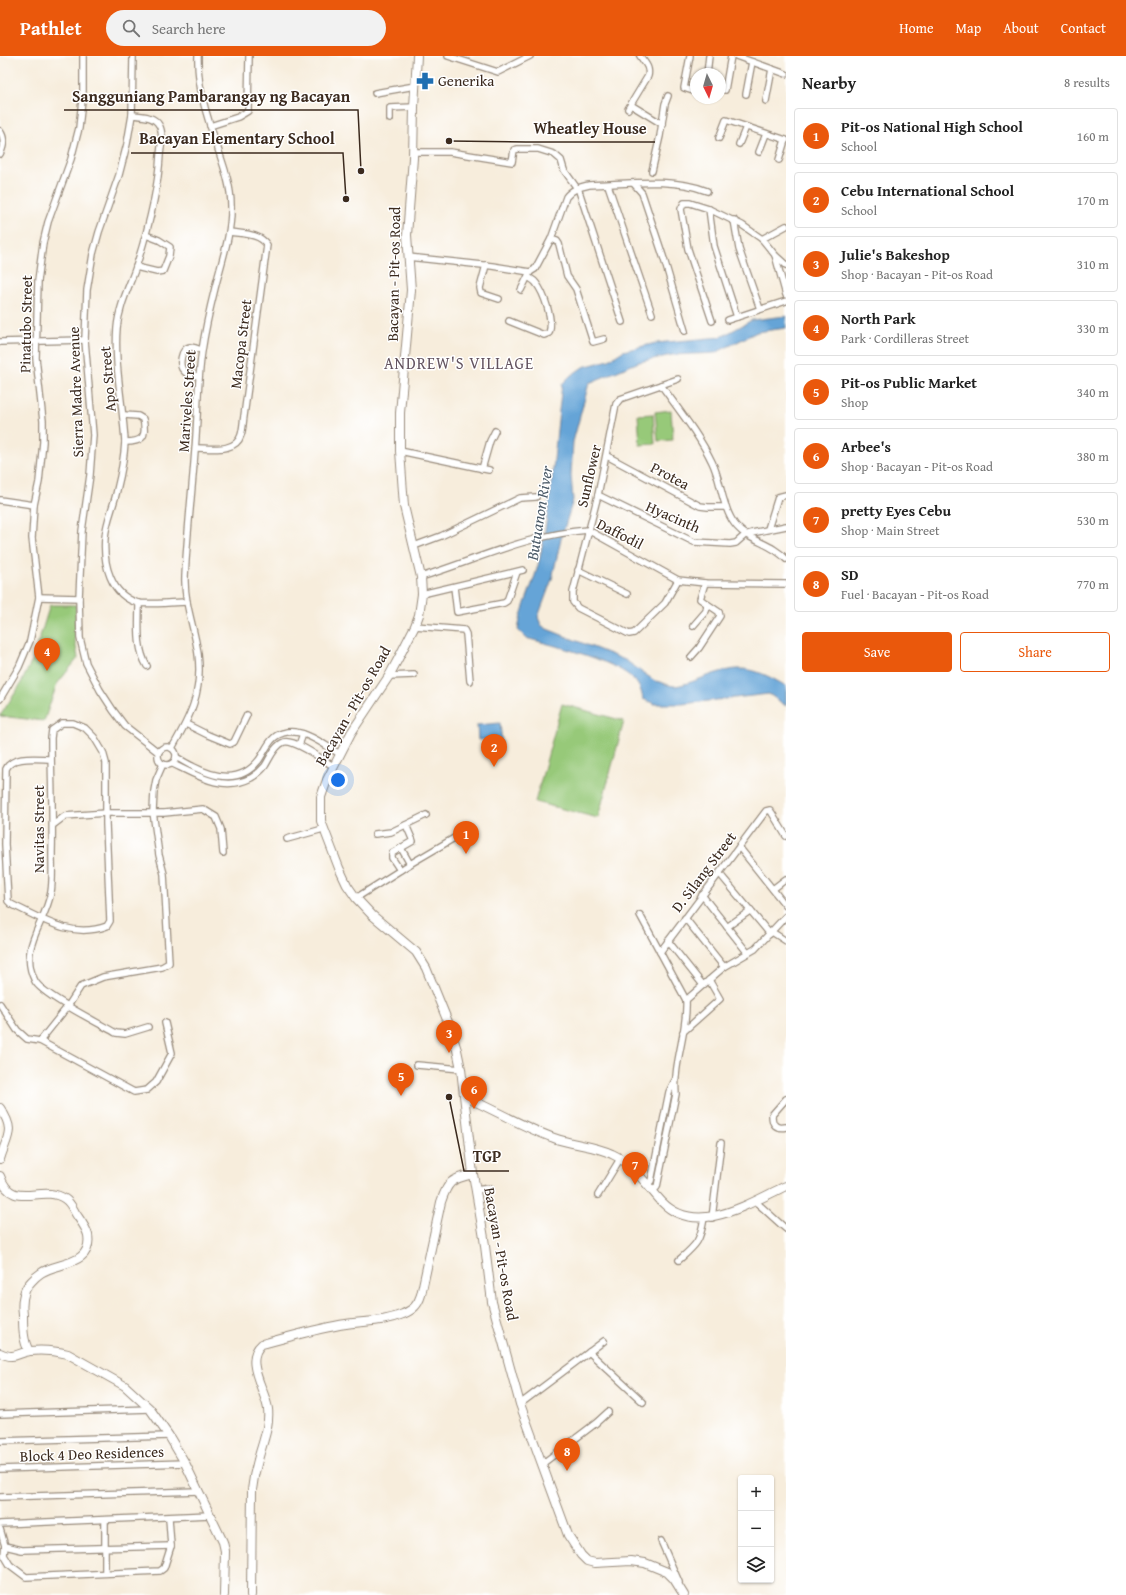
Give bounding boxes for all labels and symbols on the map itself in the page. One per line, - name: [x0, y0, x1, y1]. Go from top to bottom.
- north arrow: [690, 68, 726, 104]
- place label: Generika: [438, 70, 494, 91]
- pharmacy icon: Generika: [415, 71, 435, 91]
- callout: Sangguniang Pambarangay ng Bacayan: [64, 82, 358, 110]
- text: Sangguniang Pambarangay ng Bacayan: [72, 84, 351, 108]
- callout: Wheatley House: [526, 114, 655, 142]
- text: Wheatley House: [533, 116, 647, 140]
- callout: Bacayan Elementary School: [131, 125, 343, 153]
- text: Bacayan Elementary School: [139, 126, 335, 150]
- street label: Bacayan - Pit-os Road: [382, 206, 405, 342]
- street label: Pinatubo Street: [14, 274, 37, 373]
- street label: Macopa Street: [225, 297, 257, 390]
- street label: Sierra Madre Avenue: [63, 326, 88, 458]
- street label: Apo Street: [94, 345, 121, 413]
- street label: Mariveles Street: [172, 348, 201, 453]
- district label: ANDREW'S VILLAGE: [384, 351, 534, 375]
- street label: Sunflower: [571, 442, 606, 509]
- street label: Protea: [647, 457, 693, 494]
- water label: Butuanon River: [520, 463, 558, 563]
- street label: Hyacinth: [643, 495, 704, 538]
- street label: Daffodil: [593, 513, 647, 554]
- pin: 4: [34, 638, 60, 671]
- street label: Bacayan - Pit-os Road: [310, 642, 395, 769]
- pin: 2: [481, 734, 507, 767]
- your location: [328, 770, 348, 790]
- street label: Navitas Street: [28, 784, 49, 873]
- pin: 1: [453, 821, 479, 854]
- street label: D. Silang Street: [666, 826, 741, 916]
- pin: 3: [436, 1020, 462, 1053]
- pin: 5: [388, 1063, 414, 1096]
- pin: 6: [461, 1076, 487, 1109]
- callout: TGP: [464, 1143, 509, 1171]
- text: TGP: [473, 1144, 501, 1168]
- pin: 7: [622, 1152, 648, 1185]
- street label: Bacayan - Pit-os Road: [479, 1186, 524, 1322]
- pin: 8: [554, 1438, 580, 1471]
- street label: Block 4 Deo Residences: [20, 1440, 164, 1467]

